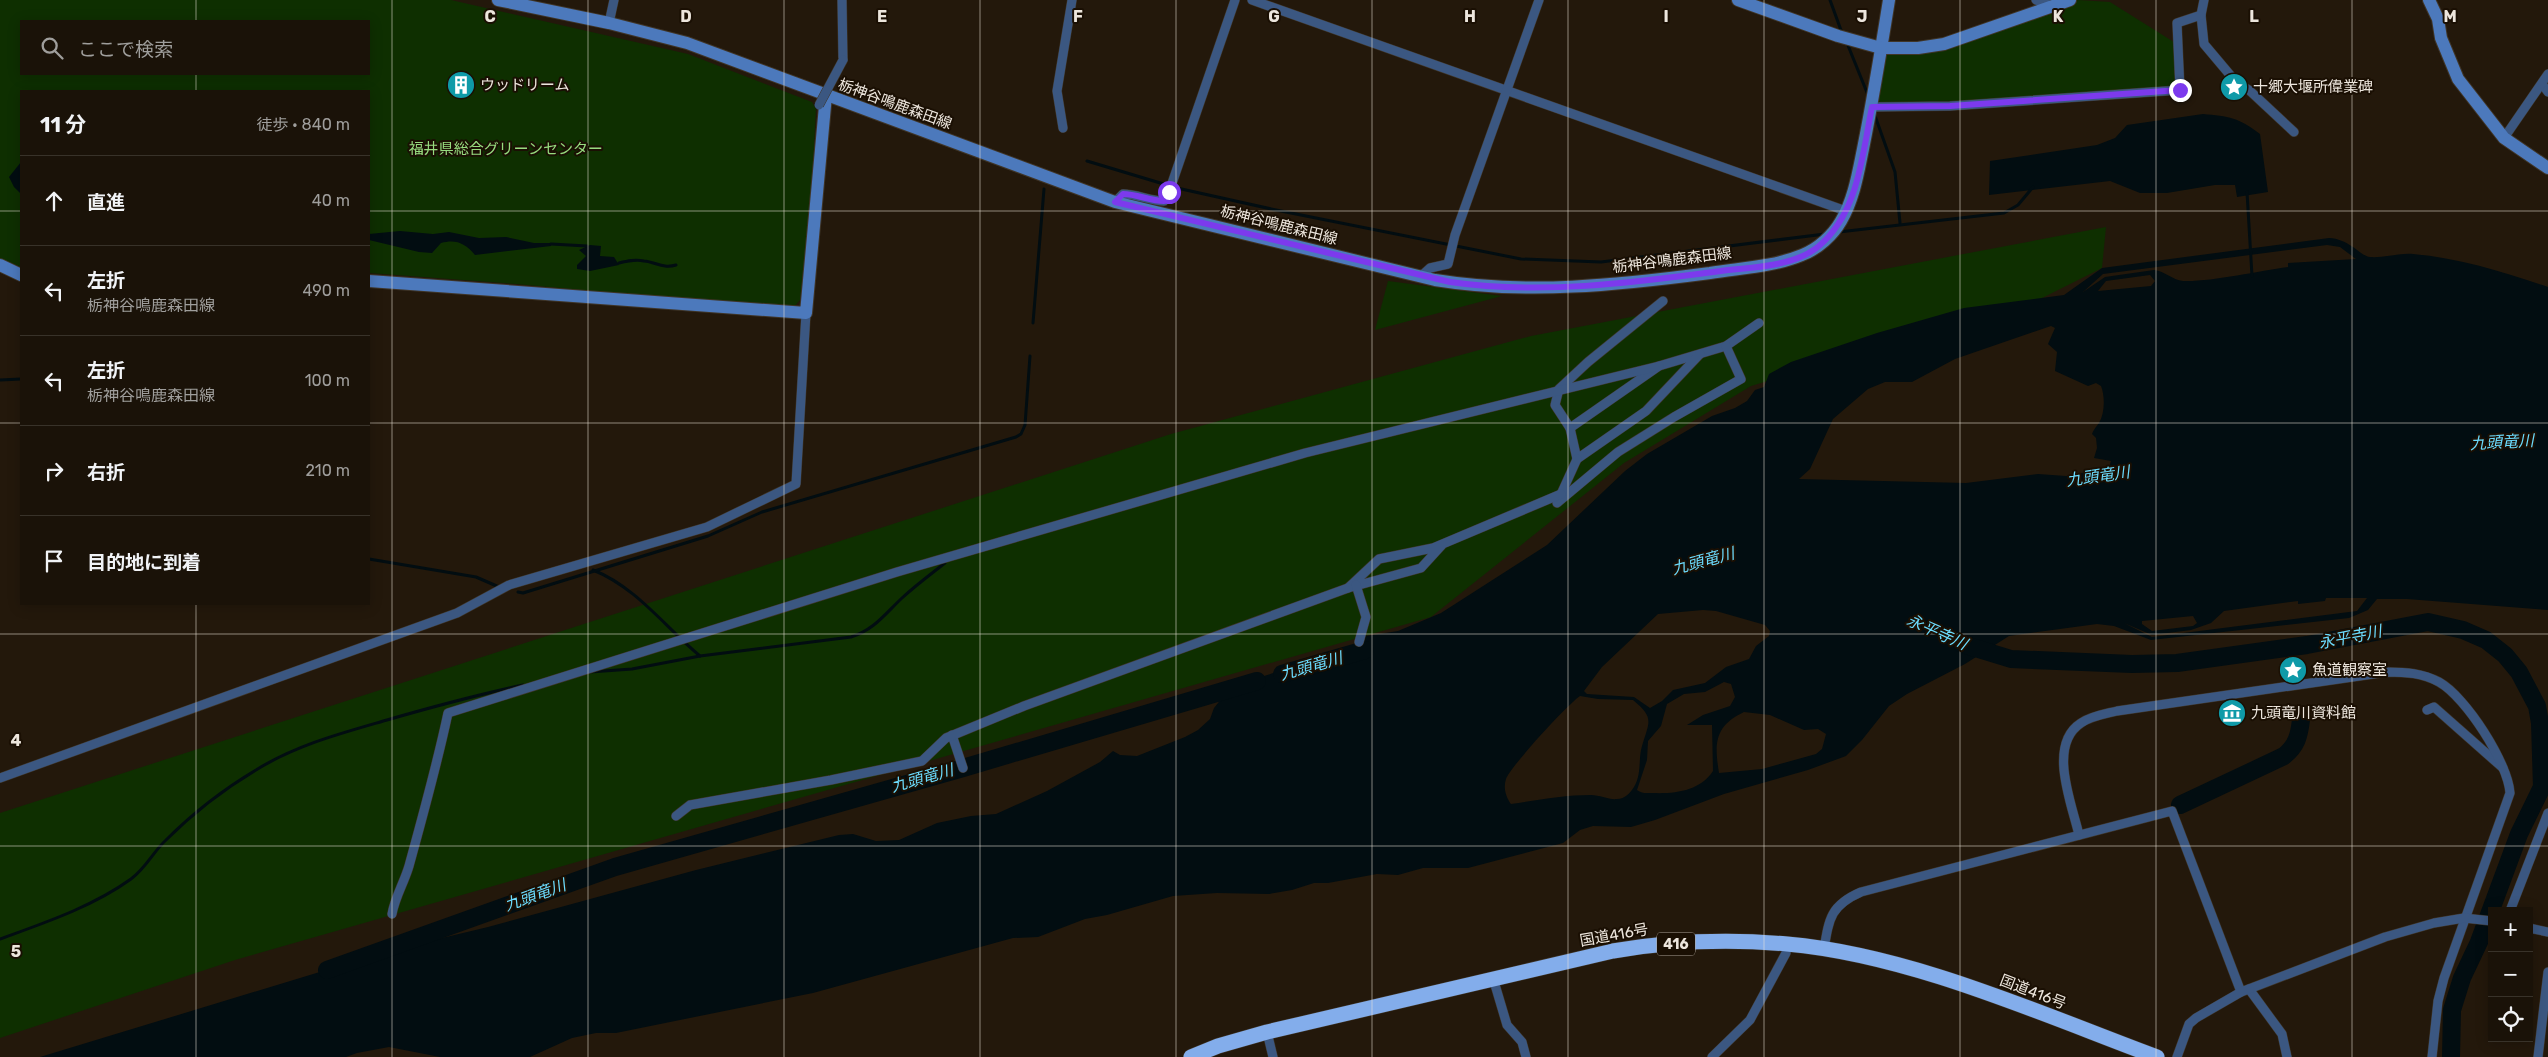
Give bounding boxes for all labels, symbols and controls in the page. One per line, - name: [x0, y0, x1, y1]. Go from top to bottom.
- text: C: [484, 7, 496, 26]
- text: D: [680, 7, 692, 26]
- text: E: [877, 7, 887, 26]
- text: F: [1073, 7, 1083, 26]
- text: G: [1268, 7, 1280, 26]
- text: H: [1464, 7, 1476, 26]
- text: I: [1663, 7, 1669, 26]
- text: J: [1857, 7, 1867, 26]
- text: K: [2053, 7, 2064, 26]
- text: L: [2249, 7, 2259, 26]
- text: M: [2443, 7, 2457, 26]
- search box: [20, 20, 370, 75]
- icon: search: [38, 34, 66, 62]
- text: ここで検索: [78, 38, 173, 61]
- building icon: ウッドリーム: [446, 70, 476, 100]
- place icon: 十郷大堰所偉業碑: [2219, 72, 2249, 102]
- street label: 栃神谷鳴鹿森田線: [836, 75, 954, 133]
- place label: ウッドリーム: [480, 76, 570, 94]
- place label: 十郷大堰所偉業碑: [2253, 78, 2373, 96]
- route end: [2169, 79, 2192, 102]
- text: 11 分: [40, 112, 86, 137]
- text: 徒歩 · 840 m: [256, 115, 350, 134]
- park label: 福井県総合グリーンセンター: [409, 140, 603, 158]
- route start: [1158, 181, 1181, 204]
- icon: ahead: [40, 187, 68, 215]
- text: 直進: [87, 191, 125, 214]
- text: 40 m: [312, 191, 350, 210]
- street label: 栃神谷鳴鹿森田線: [1219, 202, 1339, 248]
- street label: 栃神谷鳴鹿森田線: [1611, 244, 1733, 276]
- text: 左折: [87, 269, 125, 292]
- icon: left: [40, 277, 68, 305]
- text: 490 m: [302, 281, 350, 300]
- text: 栃神谷鳴鹿森田線: [87, 296, 215, 315]
- text: 左折: [87, 359, 125, 382]
- icon: left: [40, 367, 68, 395]
- text: 100 m: [305, 371, 350, 390]
- text: 栃神谷鳴鹿森田線: [87, 386, 215, 405]
- water label: 九頭竜川: [2470, 431, 2536, 453]
- icon: right: [40, 457, 68, 485]
- text: 右折: [87, 461, 125, 484]
- text: 210 m: [305, 461, 350, 480]
- water label: 九頭竜川: [2065, 462, 2133, 490]
- water label: 九頭竜川: [1670, 543, 1738, 578]
- icon: arrive: [40, 547, 68, 575]
- text: 目的地に到着: [87, 551, 201, 574]
- water label: 永平寺川: [1904, 610, 1972, 655]
- water label: 永平寺川: [2317, 621, 2385, 652]
- water label: 九頭竜川: [1278, 647, 1346, 684]
- place icon: 魚道観察室: [2278, 655, 2308, 685]
- place label: 魚道観察室: [2312, 661, 2387, 679]
- museum icon: 九頭竜川資料館: [2217, 698, 2247, 728]
- place label: 九頭竜川資料館: [2251, 704, 2356, 722]
- text: 4: [11, 731, 22, 750]
- water label: 九頭竜川: [889, 759, 957, 796]
- water label: 九頭竜川: [502, 874, 570, 915]
- map controls: [2488, 907, 2533, 1042]
- button: +: [2488, 907, 2533, 952]
- street label: 国道416号: [1578, 920, 1650, 950]
- road number: 416: [1657, 932, 1695, 956]
- text: 5: [11, 942, 21, 961]
- button: −: [2488, 952, 2533, 997]
- street label: 国道416号: [1997, 971, 2069, 1013]
- button: locate: [2488, 997, 2533, 1042]

